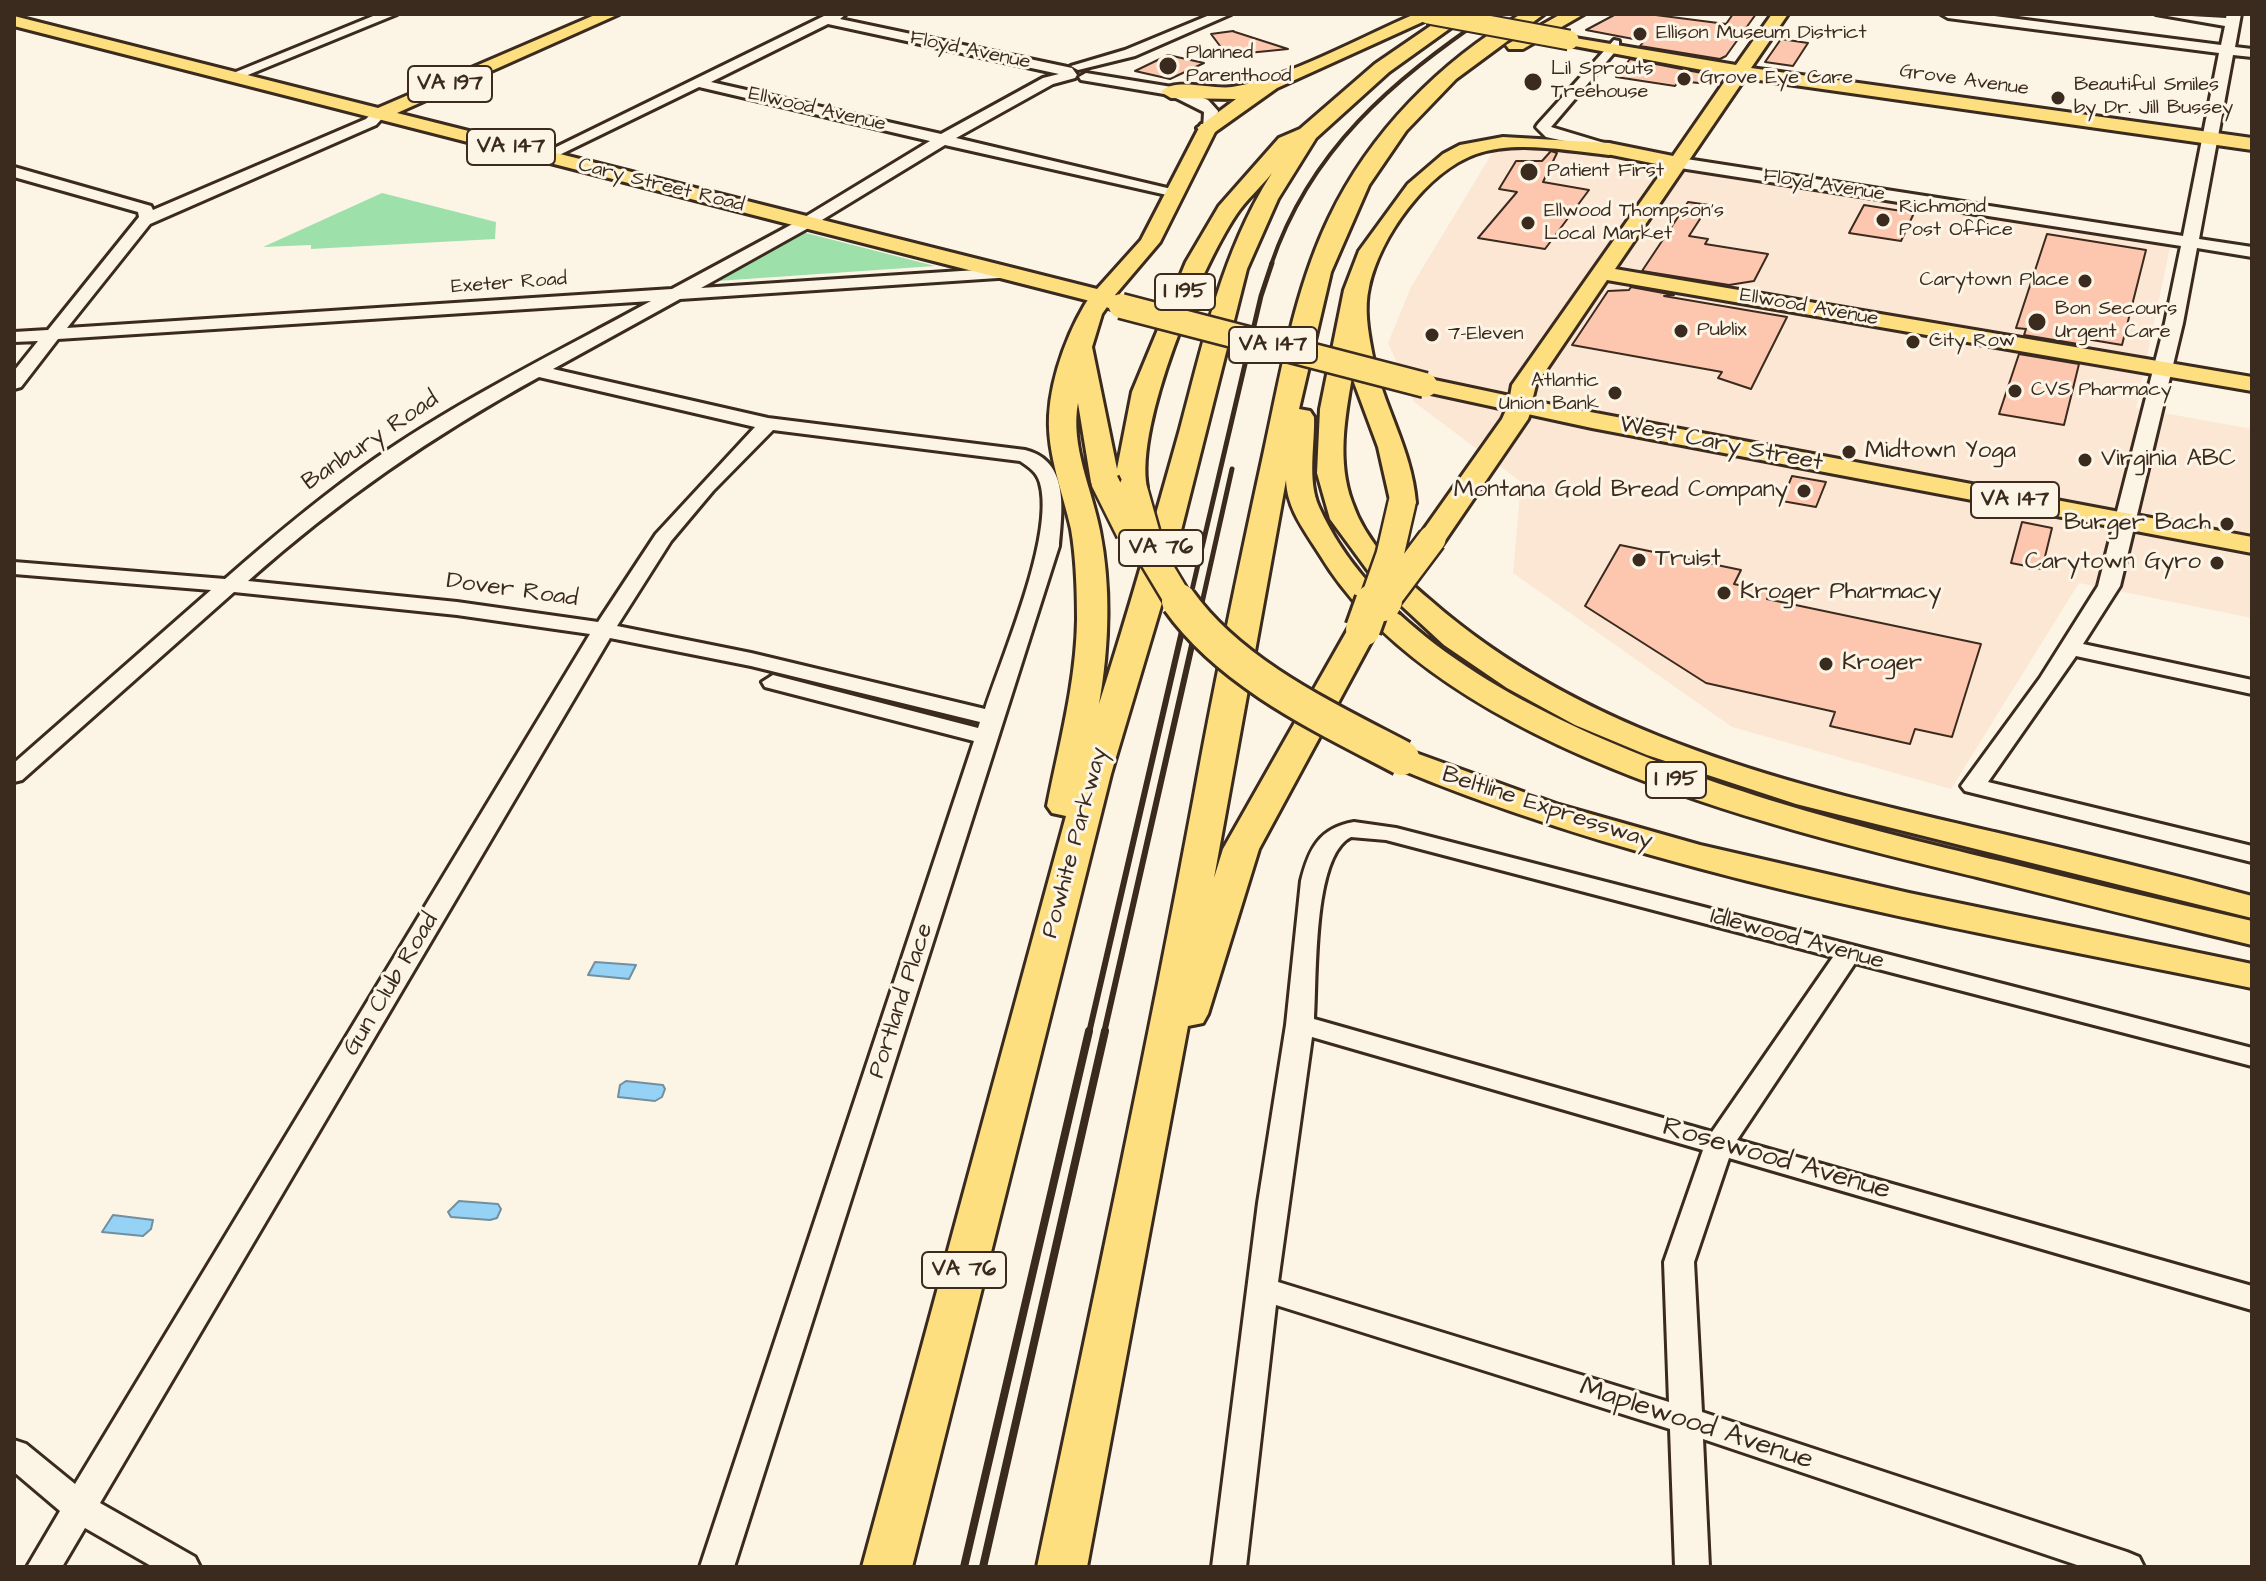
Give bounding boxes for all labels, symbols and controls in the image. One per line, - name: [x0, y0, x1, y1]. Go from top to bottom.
- place label: Ellison Museum District: [1656, 22, 1867, 46]
- marker: Ellison Museum District: [1631, 25, 1649, 43]
- street label: Floyd Avenue: [908, 27, 1032, 75]
- place label: Planned Parenthood: [1186, 42, 1292, 89]
- marker: Planned Parenthood: [1157, 55, 1179, 77]
- place label: Lil Sprouts Treehouse: [1551, 58, 1654, 105]
- street label: Grove Avenue: [1898, 60, 2030, 102]
- road number: VA 197: [408, 66, 492, 102]
- place label: Grove Eye Care: [1700, 67, 1853, 91]
- marker: Grove Eye Care: [1675, 70, 1693, 88]
- marker: Lil Sprouts Treehouse: [1522, 71, 1544, 93]
- place label: Beautiful Smiles by Dr. Jill Bussey: [2074, 74, 2233, 121]
- street label: Ellwood Avenue: [746, 83, 888, 137]
- marker: Beautiful Smiles by Dr. Jill Bussey: [2049, 89, 2067, 107]
- road number: VA 147: [467, 129, 555, 165]
- street label: Cary Street Road: [576, 154, 746, 218]
- place label: Patient First: [1547, 160, 1664, 184]
- marker: Patient First: [1518, 161, 1540, 183]
- street label: Floyd Avenue: [1762, 165, 1886, 207]
- place label: Richmond Post Office: [1899, 196, 2013, 243]
- place label: Ellwood Thompson's Local Market: [1544, 200, 1724, 247]
- marker: Richmond Post Office: [1874, 211, 1892, 229]
- marker: Ellwood Thompson's Local Market: [1519, 214, 1537, 232]
- street label: Exeter Road: [450, 268, 568, 300]
- place label: Carytown Place: [1920, 269, 2069, 293]
- marker: Carytown Place: [2076, 272, 2094, 290]
- road number: I 195: [1155, 274, 1215, 310]
- street label: Ellwood Avenue: [1738, 284, 1880, 332]
- place label: Bon Secours Urgent Care: [2055, 298, 2177, 345]
- marker: Bon Secours Urgent Care: [2026, 311, 2048, 333]
- place label: Publix: [1697, 319, 1747, 343]
- marker: Publix: [1672, 322, 1690, 340]
- place label: 7-Eleven: [1448, 323, 1524, 347]
- marker: 7-Eleven: [1423, 326, 1441, 344]
- road number: VA 147: [1229, 327, 1317, 363]
- place label: City Row: [1929, 330, 2015, 354]
- marker: City Row: [1904, 333, 1922, 351]
- place label: Atlantic Union Bank: [1499, 370, 1599, 417]
- place label: CVS Pharmacy: [2031, 379, 2172, 403]
- marker: CVS Pharmacy: [2006, 382, 2024, 400]
- marker: Atlantic Union Bank: [1606, 384, 1624, 402]
- street label: Banbury Road: [297, 386, 445, 498]
- street label: West Cary Street: [1617, 411, 1825, 479]
- place label: Midtown Yoga: [1865, 438, 2016, 466]
- marker: Midtown Yoga: [1840, 443, 1858, 461]
- place label: Virginia ABC: [2101, 446, 2236, 474]
- marker: Virginia ABC: [2076, 451, 2094, 469]
- place label: Montana Gold Bread Company: [1454, 477, 1788, 505]
- marker: Montana Gold Bread Company: [1795, 482, 1813, 500]
- road number: VA 147: [1971, 482, 2059, 518]
- place label: Burger Bach: [2064, 510, 2211, 538]
- marker: Burger Bach: [2218, 515, 2236, 533]
- road number: VA 76: [1119, 530, 1203, 566]
- place label: Truist: [1655, 546, 1721, 574]
- place label: Carytown Gyro: [2025, 549, 2201, 577]
- marker: Truist: [1630, 551, 1648, 569]
- marker: Carytown Gyro: [2208, 554, 2226, 572]
- street label: Dover Road: [444, 568, 580, 614]
- place label: Kroger Pharmacy: [1740, 579, 1941, 607]
- marker: Kroger Pharmacy: [1715, 584, 1733, 602]
- place label: Kroger: [1842, 650, 1922, 678]
- marker: Kroger: [1817, 655, 1835, 673]
- street label: Powhite Parkway: [1037, 744, 1115, 942]
- street label: Beltline Expressway: [1438, 761, 1656, 857]
- road number: I 195: [1646, 762, 1706, 798]
- street label: Idlewood Avenue: [1707, 903, 1887, 977]
- street label: Gun Club Road: [338, 908, 446, 1062]
- street label: Portland Place: [863, 920, 941, 1082]
- street label: Rosewood Avenue: [1658, 1111, 1894, 1209]
- road number: VA 76: [922, 1252, 1006, 1288]
- street label: Maplewood Avenue: [1575, 1371, 1817, 1479]

